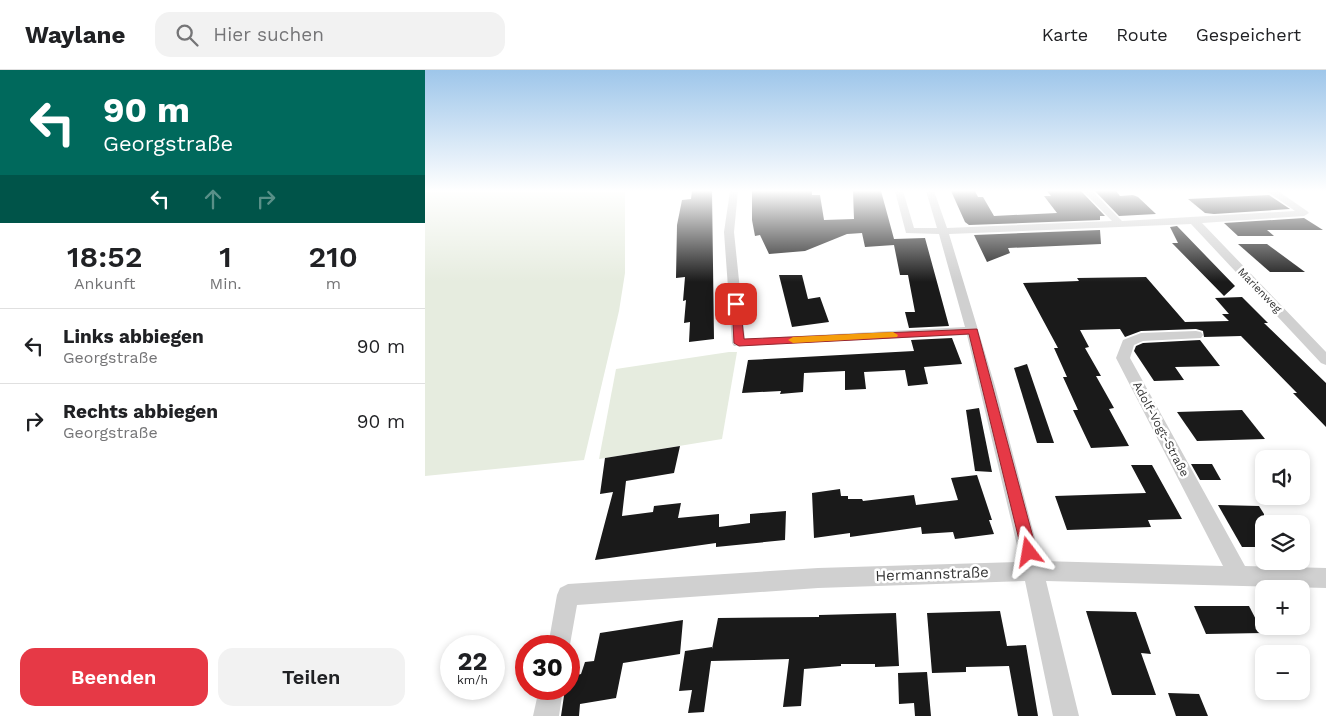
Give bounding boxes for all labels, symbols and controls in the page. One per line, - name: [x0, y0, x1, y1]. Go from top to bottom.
- search box: [155, 12, 505, 57]
- text: Waylane: [25, 21, 125, 49]
- icon: search: [173, 21, 201, 49]
- text: Hier suchen: [213, 23, 324, 46]
- text: Karte: [1042, 24, 1088, 45]
- text: Route: [1116, 24, 1168, 45]
- text: Gespeichert: [1196, 24, 1301, 45]
- text: 90 m: [103, 89, 190, 131]
- icon: left: [20, 90, 85, 155]
- text: Georgstraße: [103, 131, 233, 156]
- icon: left: [146, 185, 174, 213]
- icon: ahead: [199, 185, 227, 213]
- icon: right: [252, 185, 280, 213]
- text: 18:52: [67, 239, 142, 274]
- text: 1: [219, 239, 232, 274]
- text: 210: [309, 239, 358, 274]
- street label: Marienweg: [1235, 265, 1284, 316]
- text: Ankunft: [74, 274, 135, 293]
- text: Min.: [209, 274, 242, 293]
- text: m: [326, 274, 341, 293]
- pin: [715, 283, 757, 325]
- icon: arrive: [722, 290, 750, 318]
- text: Links abbiegen: [63, 325, 204, 348]
- icon: left: [20, 332, 48, 360]
- text: 90 m: [357, 335, 405, 358]
- text: Georgstraße: [63, 348, 158, 367]
- street label: Adolf-Vogt-Straße: [1130, 379, 1192, 479]
- text: Rechts abbiegen: [63, 400, 218, 423]
- icon: right: [20, 407, 48, 435]
- text: 90 m: [357, 410, 405, 433]
- text: Georgstraße: [63, 423, 158, 442]
- map controls: [1255, 450, 1310, 700]
- button: sound: [1255, 450, 1310, 505]
- button: layers: [1255, 515, 1310, 570]
- position arrow: [1002, 525, 1054, 577]
- street label: Hermannstraße: [875, 563, 989, 585]
- button: +: [1255, 580, 1310, 635]
- speed limit sign: 30: [515, 635, 580, 700]
- button: −: [1255, 645, 1310, 700]
- text: 22: [458, 647, 487, 676]
- button: Beenden: [20, 648, 208, 706]
- button: Teilen: [218, 648, 405, 706]
- text: km/h: [457, 673, 488, 687]

